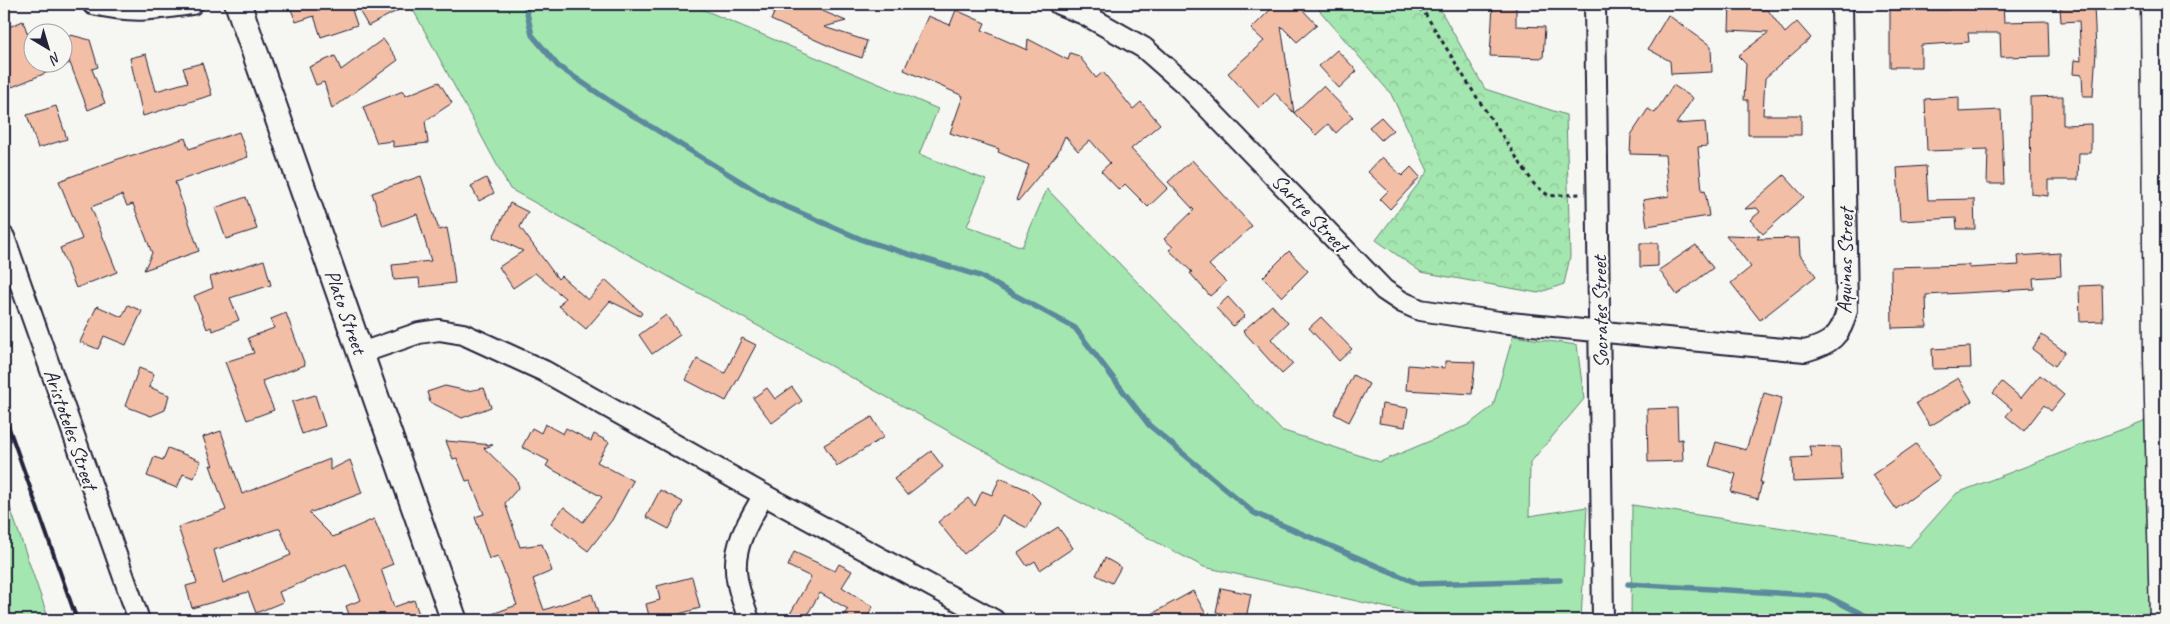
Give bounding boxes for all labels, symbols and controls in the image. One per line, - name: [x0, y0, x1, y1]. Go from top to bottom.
- north arrow: [22, 22, 72, 72]
- text: N: [45, 48, 64, 69]
- street label: Sartre Street: [1266, 168, 1356, 260]
- street label: Aquinas Street: [1831, 205, 1859, 314]
- street label: Socrates Street: [1586, 254, 1614, 368]
- street label: Plato Street: [319, 266, 373, 359]
- street label: Aristoteles Street: [38, 365, 105, 495]

